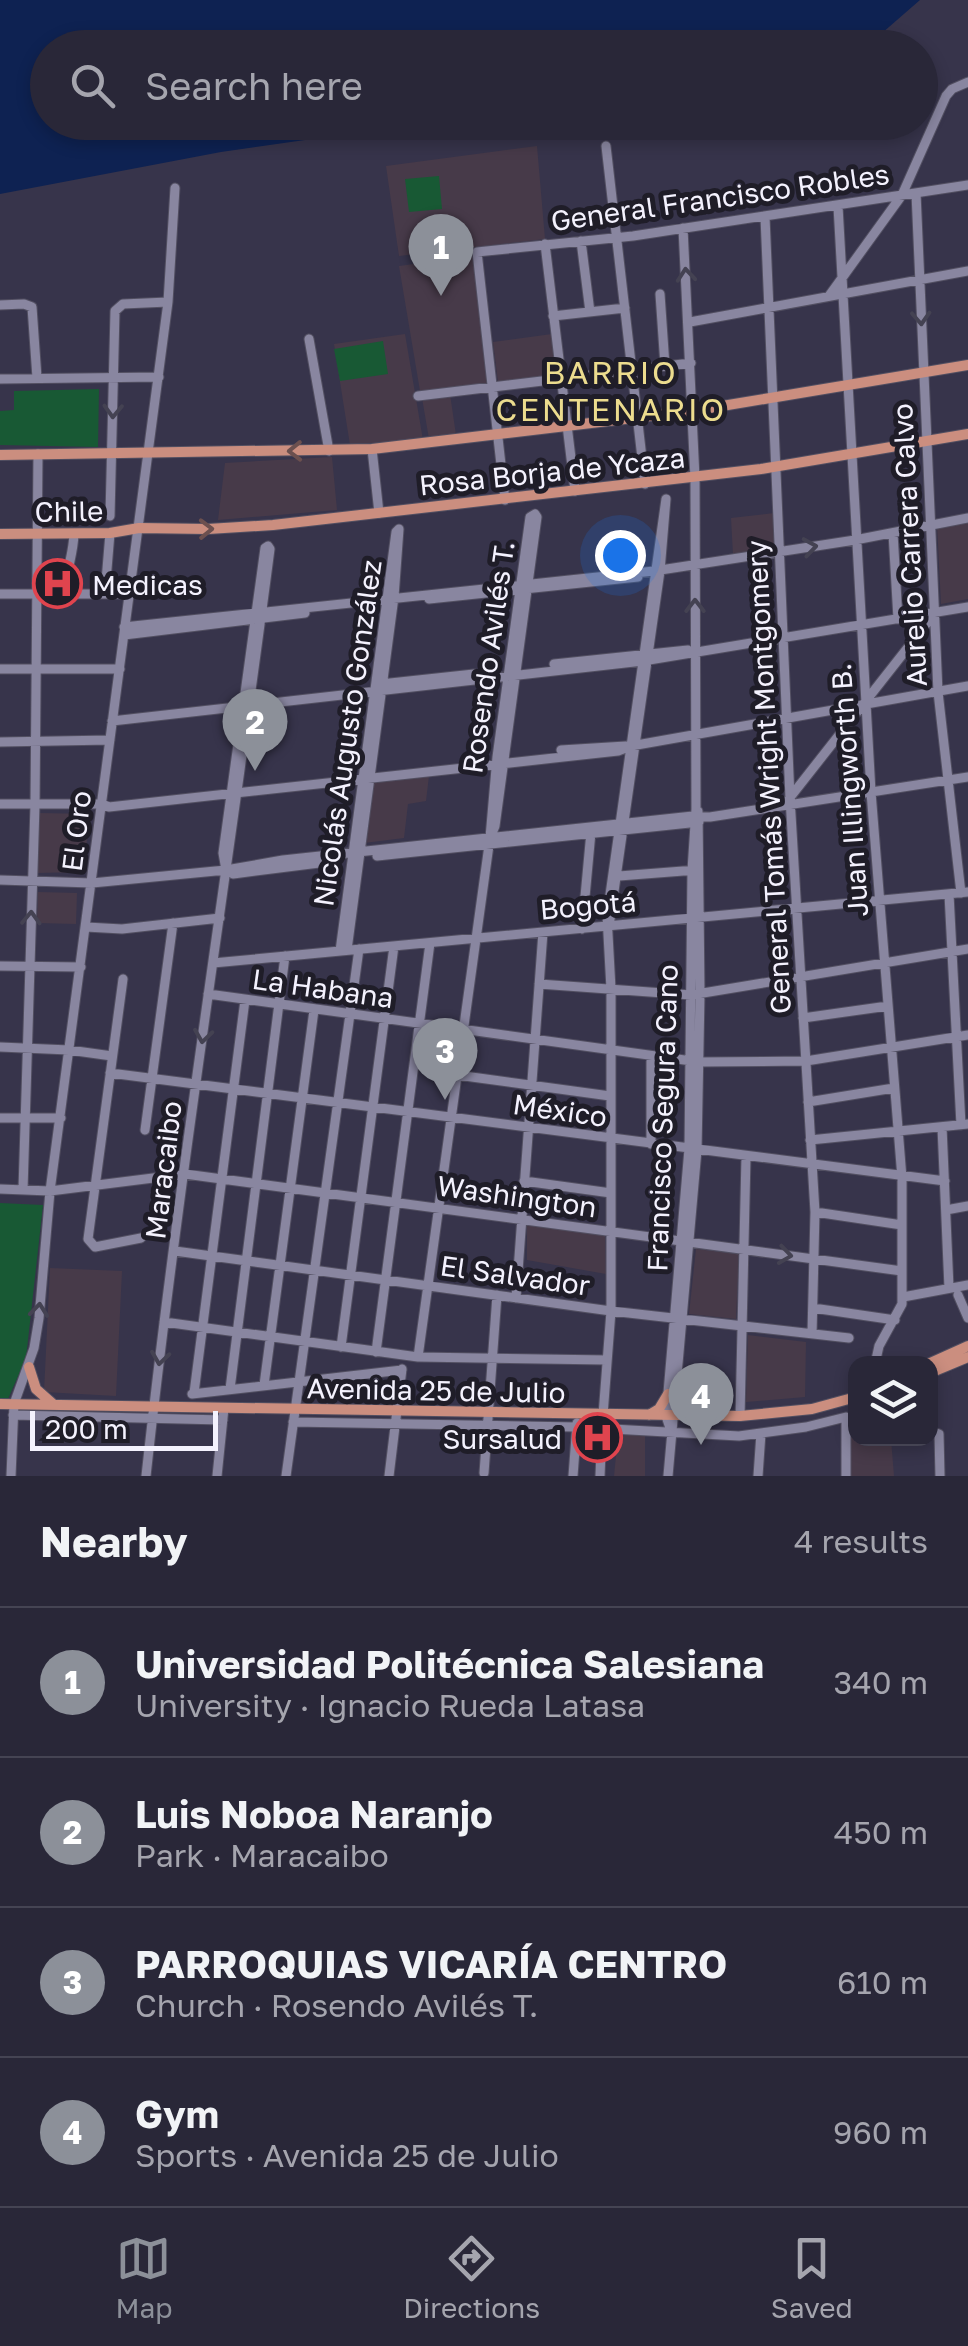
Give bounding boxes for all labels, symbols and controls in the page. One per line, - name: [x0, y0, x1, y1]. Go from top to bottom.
- search box: [30, 30, 938, 140]
- icon: search: [65, 58, 120, 113]
- text: Search here: [145, 63, 363, 108]
- street label: General Francisco Robles: [549, 157, 891, 237]
- pin: 1: [408, 214, 474, 296]
- one-way arrow: [676, 267, 698, 283]
- one-way arrow: [910, 310, 931, 326]
- district label: BARRIO CENTENARIO: [495, 353, 727, 428]
- street label: Aurelio Carrera Calvo: [885, 403, 933, 687]
- one-way arrow: [103, 404, 124, 420]
- one-way arrow: [287, 441, 303, 462]
- street label: Rosa Borja de Ycaza: [417, 441, 687, 501]
- street label: Chile: [34, 494, 104, 528]
- one-way arrow: [199, 518, 215, 539]
- your location: [595, 530, 646, 581]
- one-way arrow: [801, 538, 818, 559]
- street label: Rosendo Avilés T.: [455, 539, 521, 775]
- street label: General Tomás Wright Montgomery: [739, 539, 797, 1015]
- hospital icon: Medicas: [31, 558, 83, 610]
- street label: Nicolás Augusto González: [306, 558, 388, 908]
- place label: Medicas: [92, 568, 203, 601]
- one-way arrow: [684, 598, 706, 614]
- street label: Juan Illingworth B.: [824, 662, 874, 918]
- pin: 2: [222, 688, 288, 771]
- street label: El Oro: [55, 789, 97, 873]
- street label: Bogotá: [538, 884, 638, 926]
- one-way arrow: [20, 909, 41, 925]
- street label: La Habana: [250, 962, 396, 1014]
- street label: Francisco Segura Cano: [640, 964, 684, 1272]
- pin: 3: [412, 1018, 478, 1100]
- one-way arrow: [193, 1028, 214, 1045]
- street label: México: [511, 1087, 609, 1133]
- street label: Maracaibo: [138, 1099, 188, 1241]
- street label: Washington: [435, 1168, 599, 1224]
- one-way arrow: [777, 1244, 793, 1265]
- street label: El Salvador: [438, 1248, 592, 1302]
- one-way arrow: [28, 1302, 49, 1318]
- one-way arrow: [150, 1350, 171, 1367]
- map controls: [848, 1356, 938, 1446]
- button: layers: [848, 1356, 938, 1446]
- pin: 4: [668, 1362, 734, 1445]
- street label: Avenida 25 de Julio: [306, 1371, 566, 1409]
- scale bar: [30, 1406, 218, 1450]
- text: 200 m: [45, 1412, 128, 1445]
- hospital icon: Sursalud: [571, 1412, 623, 1464]
- place label: Sursalud: [442, 1422, 562, 1455]
- text: Nearby: [40, 1516, 188, 1566]
- text: 4 results: [794, 1522, 928, 1560]
- text: Universidad Politécnica Salesiana: [135, 1641, 764, 1686]
- text: 1: [64, 1663, 81, 1701]
- text: 340 m: [834, 1663, 928, 1701]
- text: University · Ignacio Rueda Latasa: [135, 1686, 645, 1724]
- text: Luis Noboa Naranjo: [135, 1791, 493, 1836]
- text: 2: [63, 1813, 82, 1851]
- text: 450 m: [834, 1813, 928, 1851]
- text: Park · Maracaibo: [135, 1836, 389, 1874]
- text: PARROQUIAS VICARÍA CENTRO: [135, 1941, 727, 1986]
- text: 3: [63, 1963, 82, 2001]
- text: 610 m: [837, 1963, 928, 2001]
- text: Church · Rosendo Avilés T.: [135, 1986, 538, 2024]
- text: Gym: [135, 2091, 219, 2136]
- text: 4: [62, 2113, 83, 2151]
- text: 960 m: [833, 2113, 928, 2151]
- text: Sports · Avenida 25 de Julio: [135, 2136, 559, 2174]
- tab: Map: [115, 2231, 173, 2324]
- tab: Directions: [403, 2231, 540, 2324]
- tab: Saved: [771, 2231, 853, 2324]

